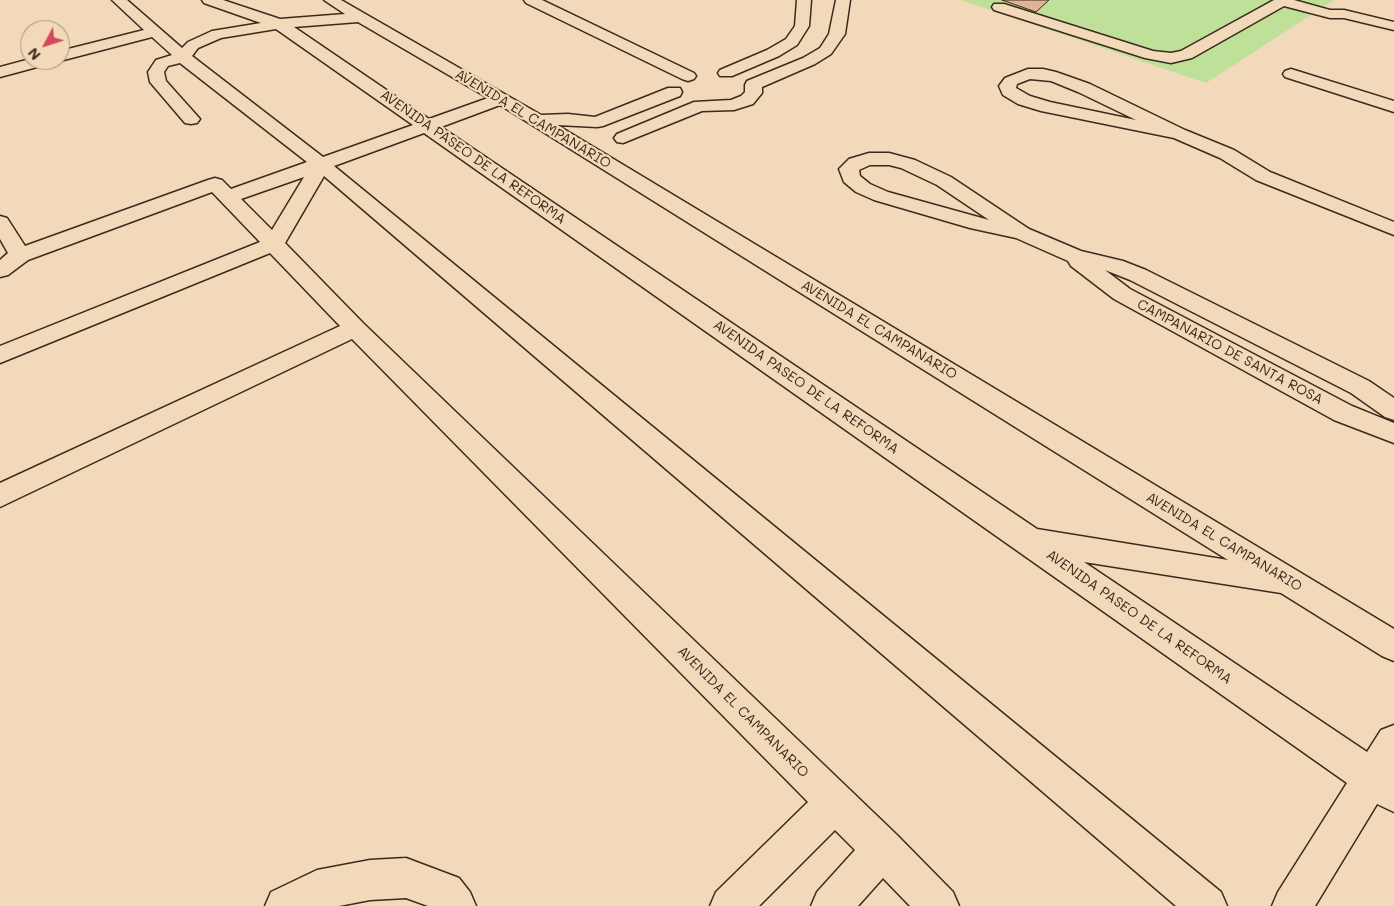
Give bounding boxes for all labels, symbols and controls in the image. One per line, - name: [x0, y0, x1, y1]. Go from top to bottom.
- north arrow: [20, 20, 70, 70]
- text: N: [23, 44, 45, 65]
- street label: AVENIDA EL CAMPANARIO: [452, 66, 614, 172]
- street label: AVENIDA PASEO DE LA REFORMA: [377, 86, 569, 228]
- street label: AVENIDA EL CAMPANARIO: [798, 277, 960, 383]
- street label: CAMPANARIO DE SANTA ROSA: [1134, 296, 1326, 408]
- street label: AVENIDA PASEO DE LA REFORMA: [710, 316, 902, 458]
- street label: AVENIDA EL CAMPANARIO: [1143, 489, 1305, 595]
- street label: AVENIDA PASEO DE LA REFORMA: [1043, 546, 1235, 688]
- street label: AVENIDA EL CAMPANARIO: [674, 643, 812, 781]

